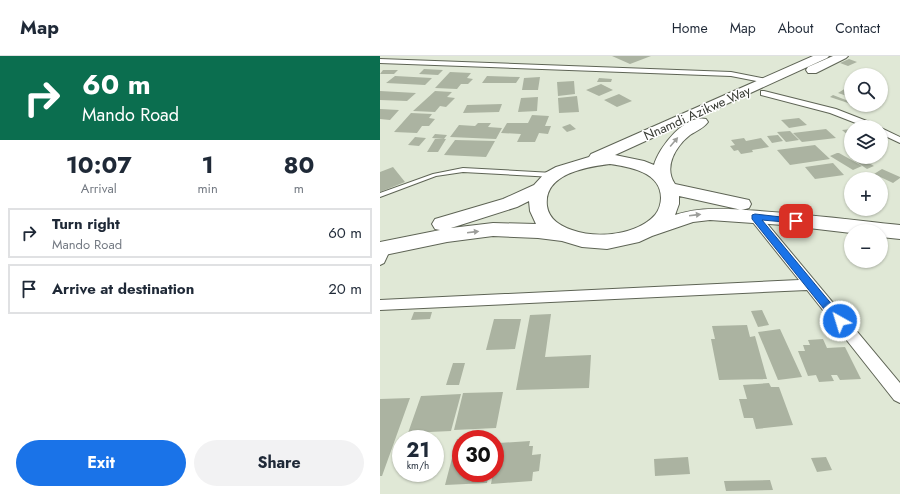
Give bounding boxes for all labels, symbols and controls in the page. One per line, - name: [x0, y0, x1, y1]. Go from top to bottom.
- text: Map: [20, 14, 59, 41]
- text: Home: [672, 18, 708, 38]
- text: Map: [730, 18, 756, 38]
- text: About: [778, 18, 813, 38]
- text: Contact: [835, 18, 880, 38]
- text: 60 m: [82, 64, 151, 105]
- map controls: [844, 68, 888, 268]
- button: search: [844, 68, 888, 112]
- icon: right: [16, 72, 68, 124]
- street label: Nnamdi Azikwe Way: [641, 81, 754, 145]
- text: Mando Road: [82, 102, 179, 128]
- button: layers: [844, 120, 888, 164]
- one-way arrow: [670, 137, 679, 148]
- text: 10:07: [66, 147, 132, 182]
- text: 1: [202, 147, 214, 182]
- text: 80: [283, 147, 314, 182]
- button: +: [844, 172, 888, 216]
- text: Arrival: [81, 179, 117, 198]
- text: min: [197, 179, 218, 198]
- text: m: [294, 179, 304, 198]
- pin: [779, 204, 813, 238]
- icon: arrive: [785, 210, 807, 232]
- one-way arrow: [689, 212, 701, 219]
- text: Turn right: [52, 213, 120, 235]
- icon: right: [18, 222, 40, 244]
- text: 60 m: [328, 222, 362, 244]
- button: −: [844, 224, 888, 268]
- one-way arrow: [467, 229, 480, 235]
- text: Mando Road: [52, 235, 122, 254]
- icon: arrive: [18, 278, 40, 300]
- text: Arrive at destination: [52, 278, 194, 300]
- text: 20 m: [328, 278, 362, 300]
- position arrow: [819, 300, 861, 342]
- speed limit sign: 30: [452, 430, 504, 482]
- text: 21: [406, 436, 430, 465]
- button: Exit: [16, 440, 186, 486]
- button: Share: [194, 440, 364, 486]
- text: km/h: [407, 458, 429, 473]

